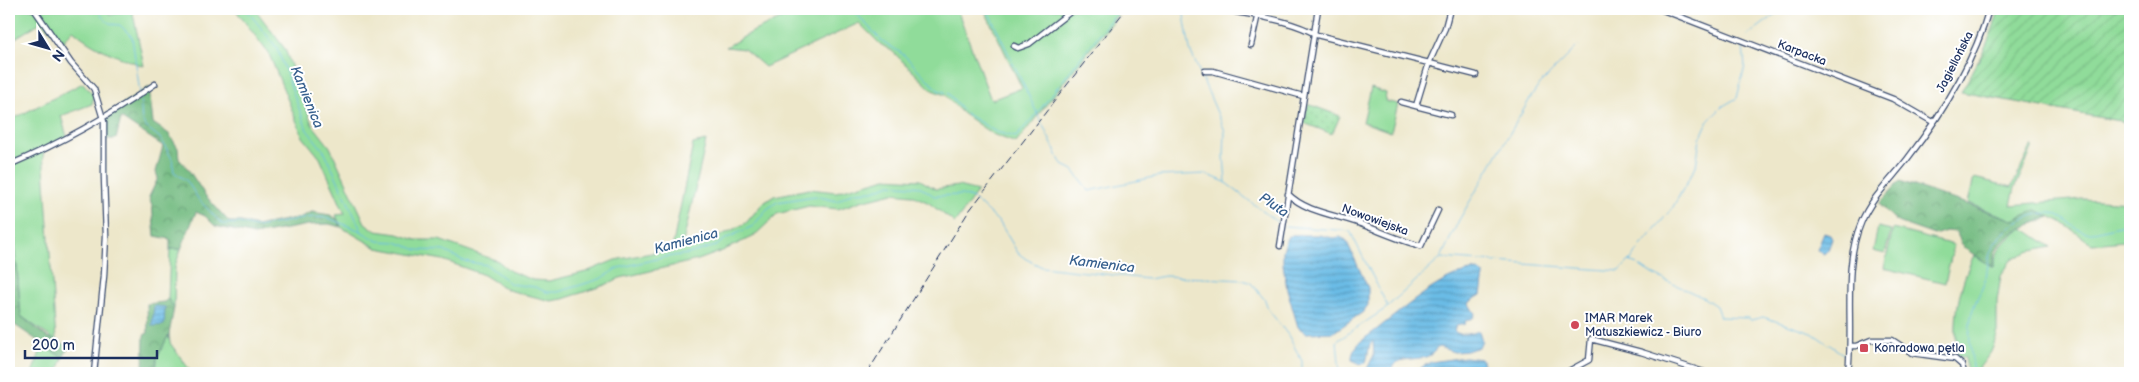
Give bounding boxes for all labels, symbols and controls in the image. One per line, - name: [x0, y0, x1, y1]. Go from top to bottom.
- north arrow: [22, 22, 72, 72]
- street label: Jagiellońska: [1933, 29, 1977, 95]
- street label: Karpacka: [1775, 37, 1829, 69]
- text: N: [48, 46, 68, 65]
- water label: Kamienica: [287, 63, 327, 131]
- water label: Pluta: [1256, 189, 1292, 221]
- street label: Nowowiejska: [1340, 201, 1411, 239]
- water label: Kamienica: [652, 224, 720, 258]
- water label: Kamienica: [1068, 252, 1136, 276]
- place label: IMAR Marek Matuszkiewicz - Biuro: [1585, 311, 1702, 340]
- marker: IMAR Marek Matuszkiewicz - Biuro: [1569, 319, 1581, 331]
- scale bar: [25, 327, 158, 359]
- text: 200 m: [32, 336, 75, 355]
- place label: Konradowa pętla: [1874, 341, 1965, 356]
- marker: Konradowa pętla: [1858, 342, 1870, 354]

